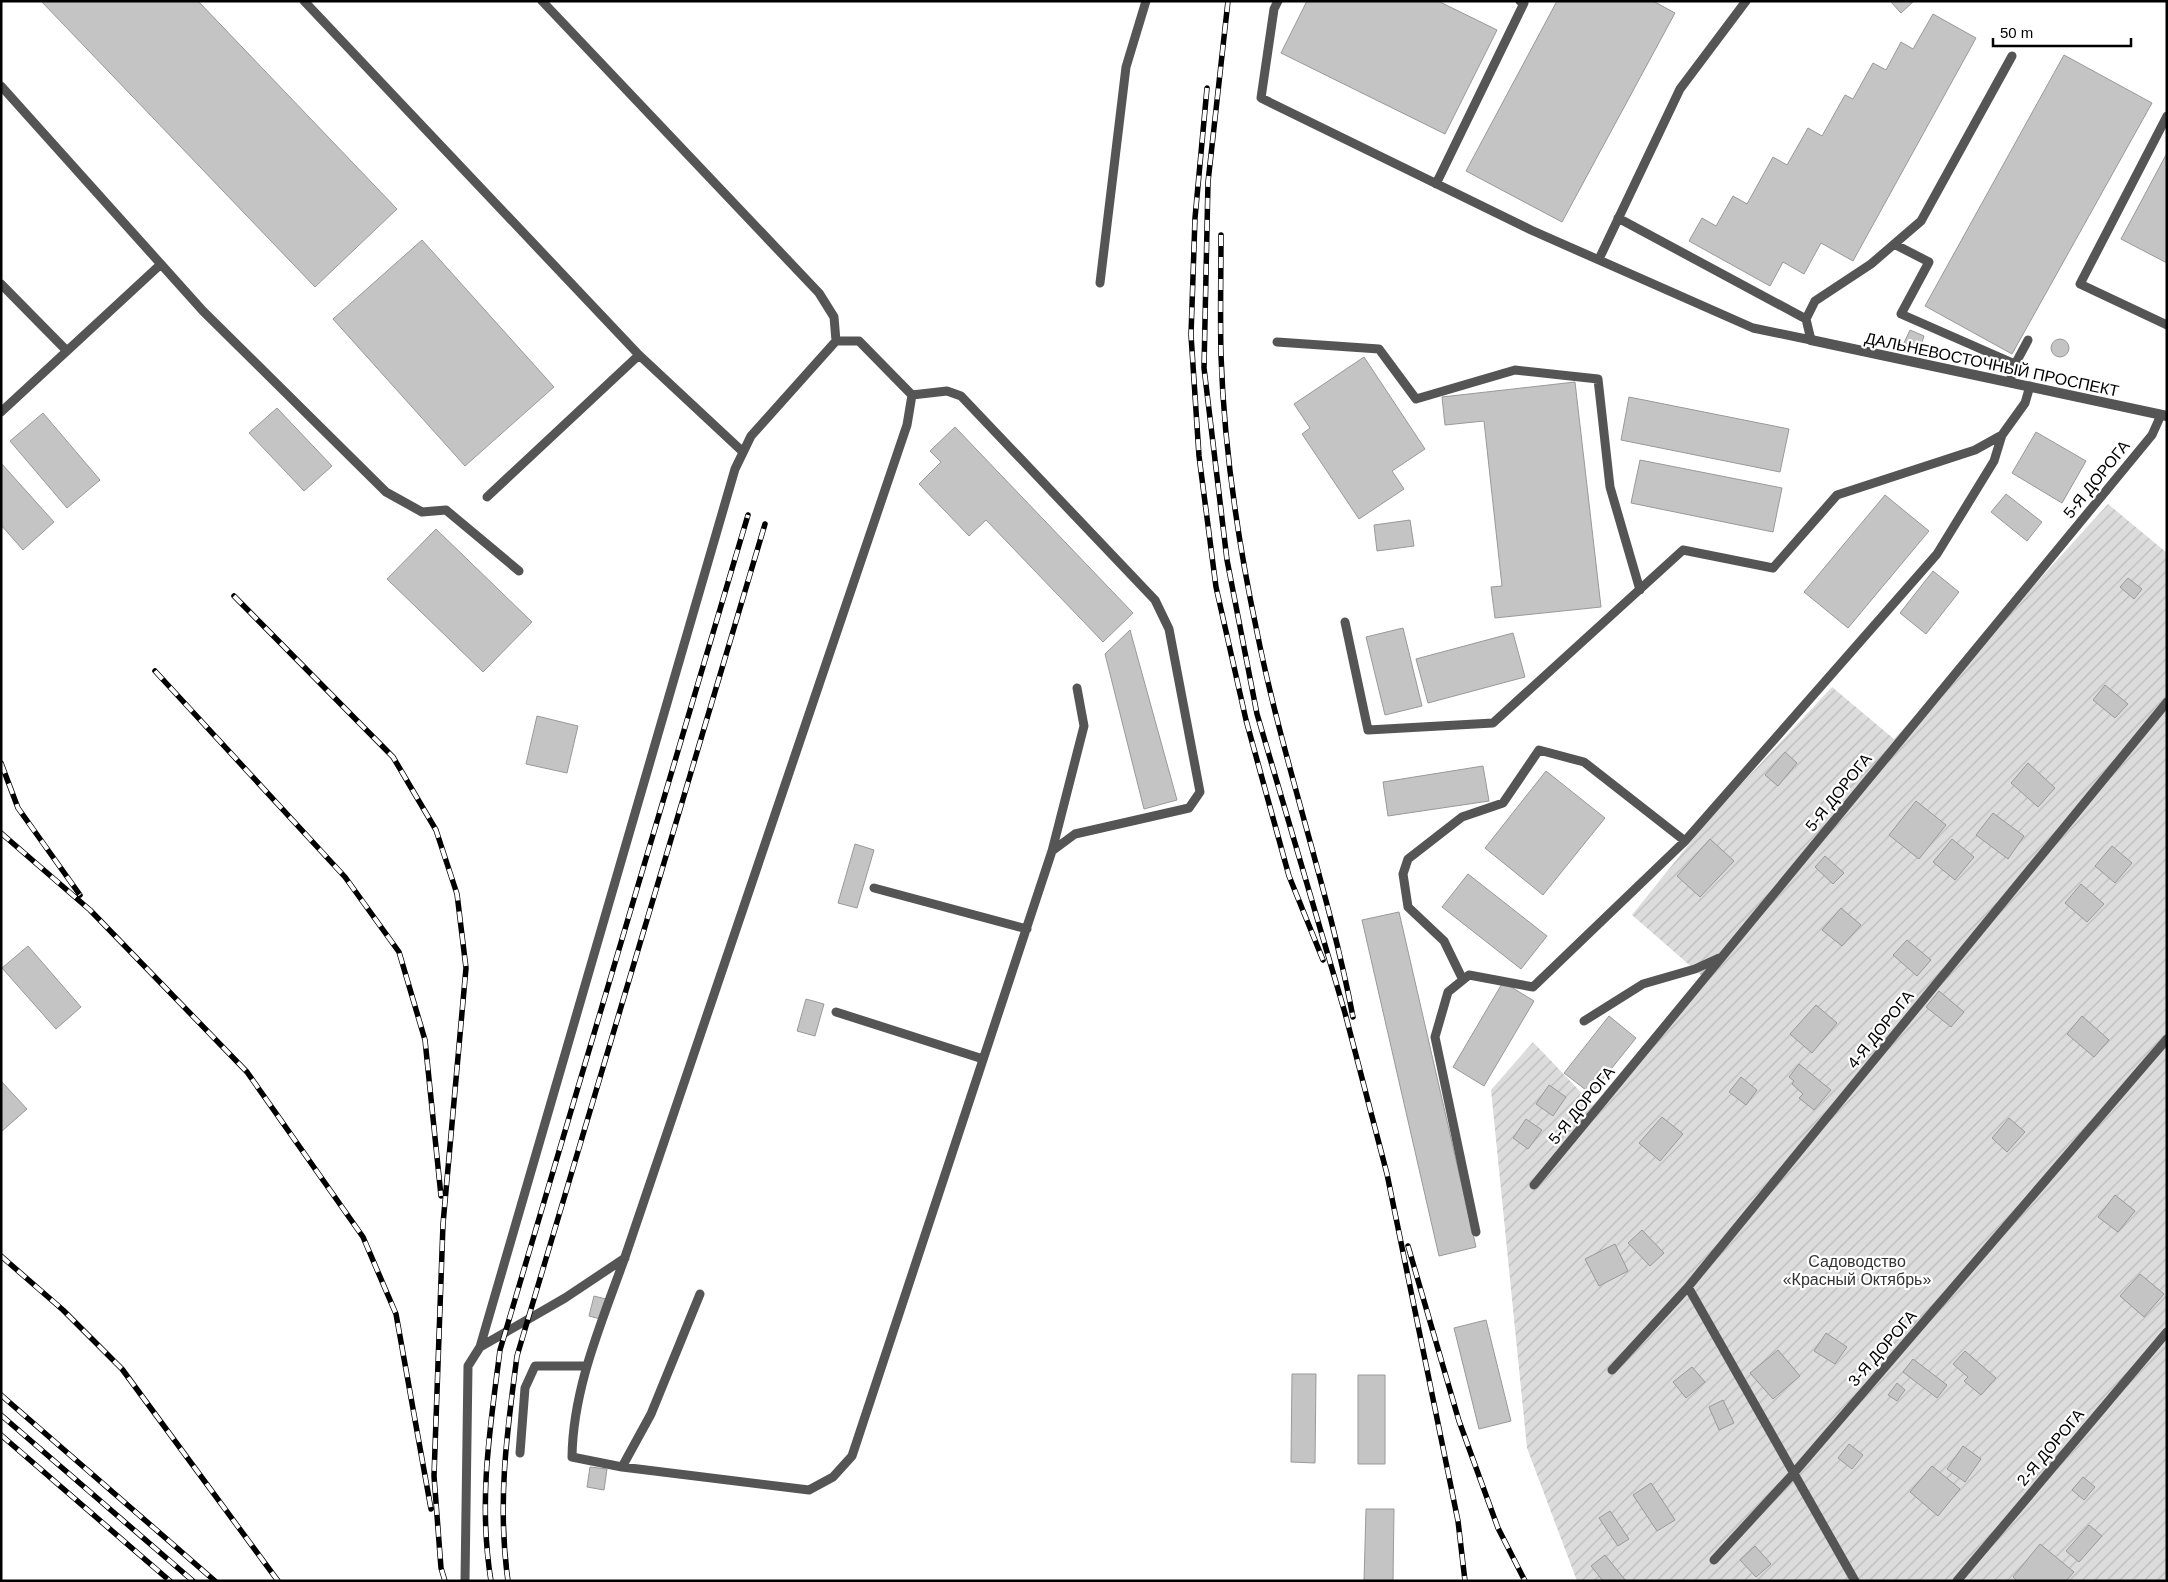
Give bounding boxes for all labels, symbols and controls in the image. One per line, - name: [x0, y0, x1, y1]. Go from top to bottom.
- scale bar: [1993, 15, 2130, 47]
- text: 50 m: [2000, 24, 2033, 41]
- street label: ДАЛЬНЕВОСТОЧНЫЙ ПРОСПЕКТ: [1863, 328, 2121, 400]
- street label: 5-Я ДОРОГА: [2060, 437, 2133, 521]
- street label: 5-Я ДОРОГА: [1802, 750, 1875, 834]
- street label: 4-Я ДОРОГА: [1844, 987, 1917, 1071]
- street label: 5-Я ДОРОГА: [1545, 1063, 1618, 1147]
- park label: Садоводство «Красный Октябрь»: [1783, 1253, 1931, 1288]
- street label: 3-Я ДОРОГА: [1845, 1307, 1920, 1390]
- street label: 2-Я ДОРОГА: [2013, 1405, 2087, 1489]

